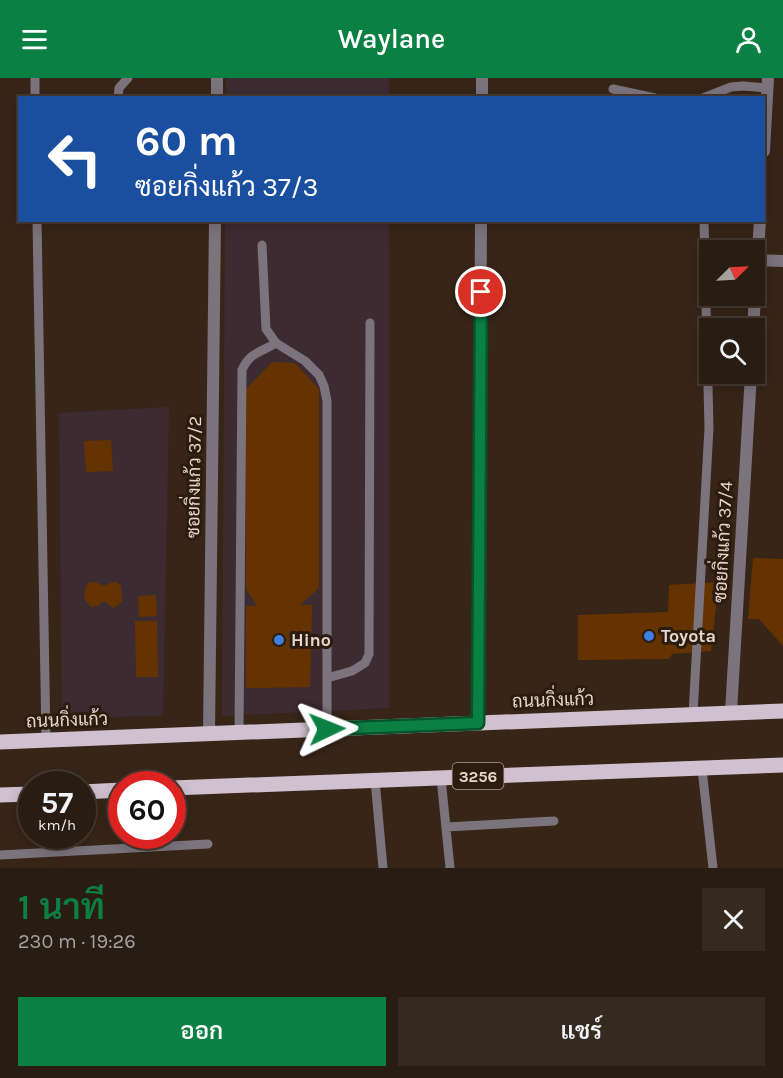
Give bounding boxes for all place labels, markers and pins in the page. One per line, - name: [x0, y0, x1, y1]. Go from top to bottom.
- pin: [455, 266, 506, 317]
- place label: Toyota: [661, 625, 716, 647]
- place label: Hino: [291, 629, 331, 651]
- marker: Toyota: [642, 629, 656, 643]
- marker: Hino: [272, 633, 286, 647]

